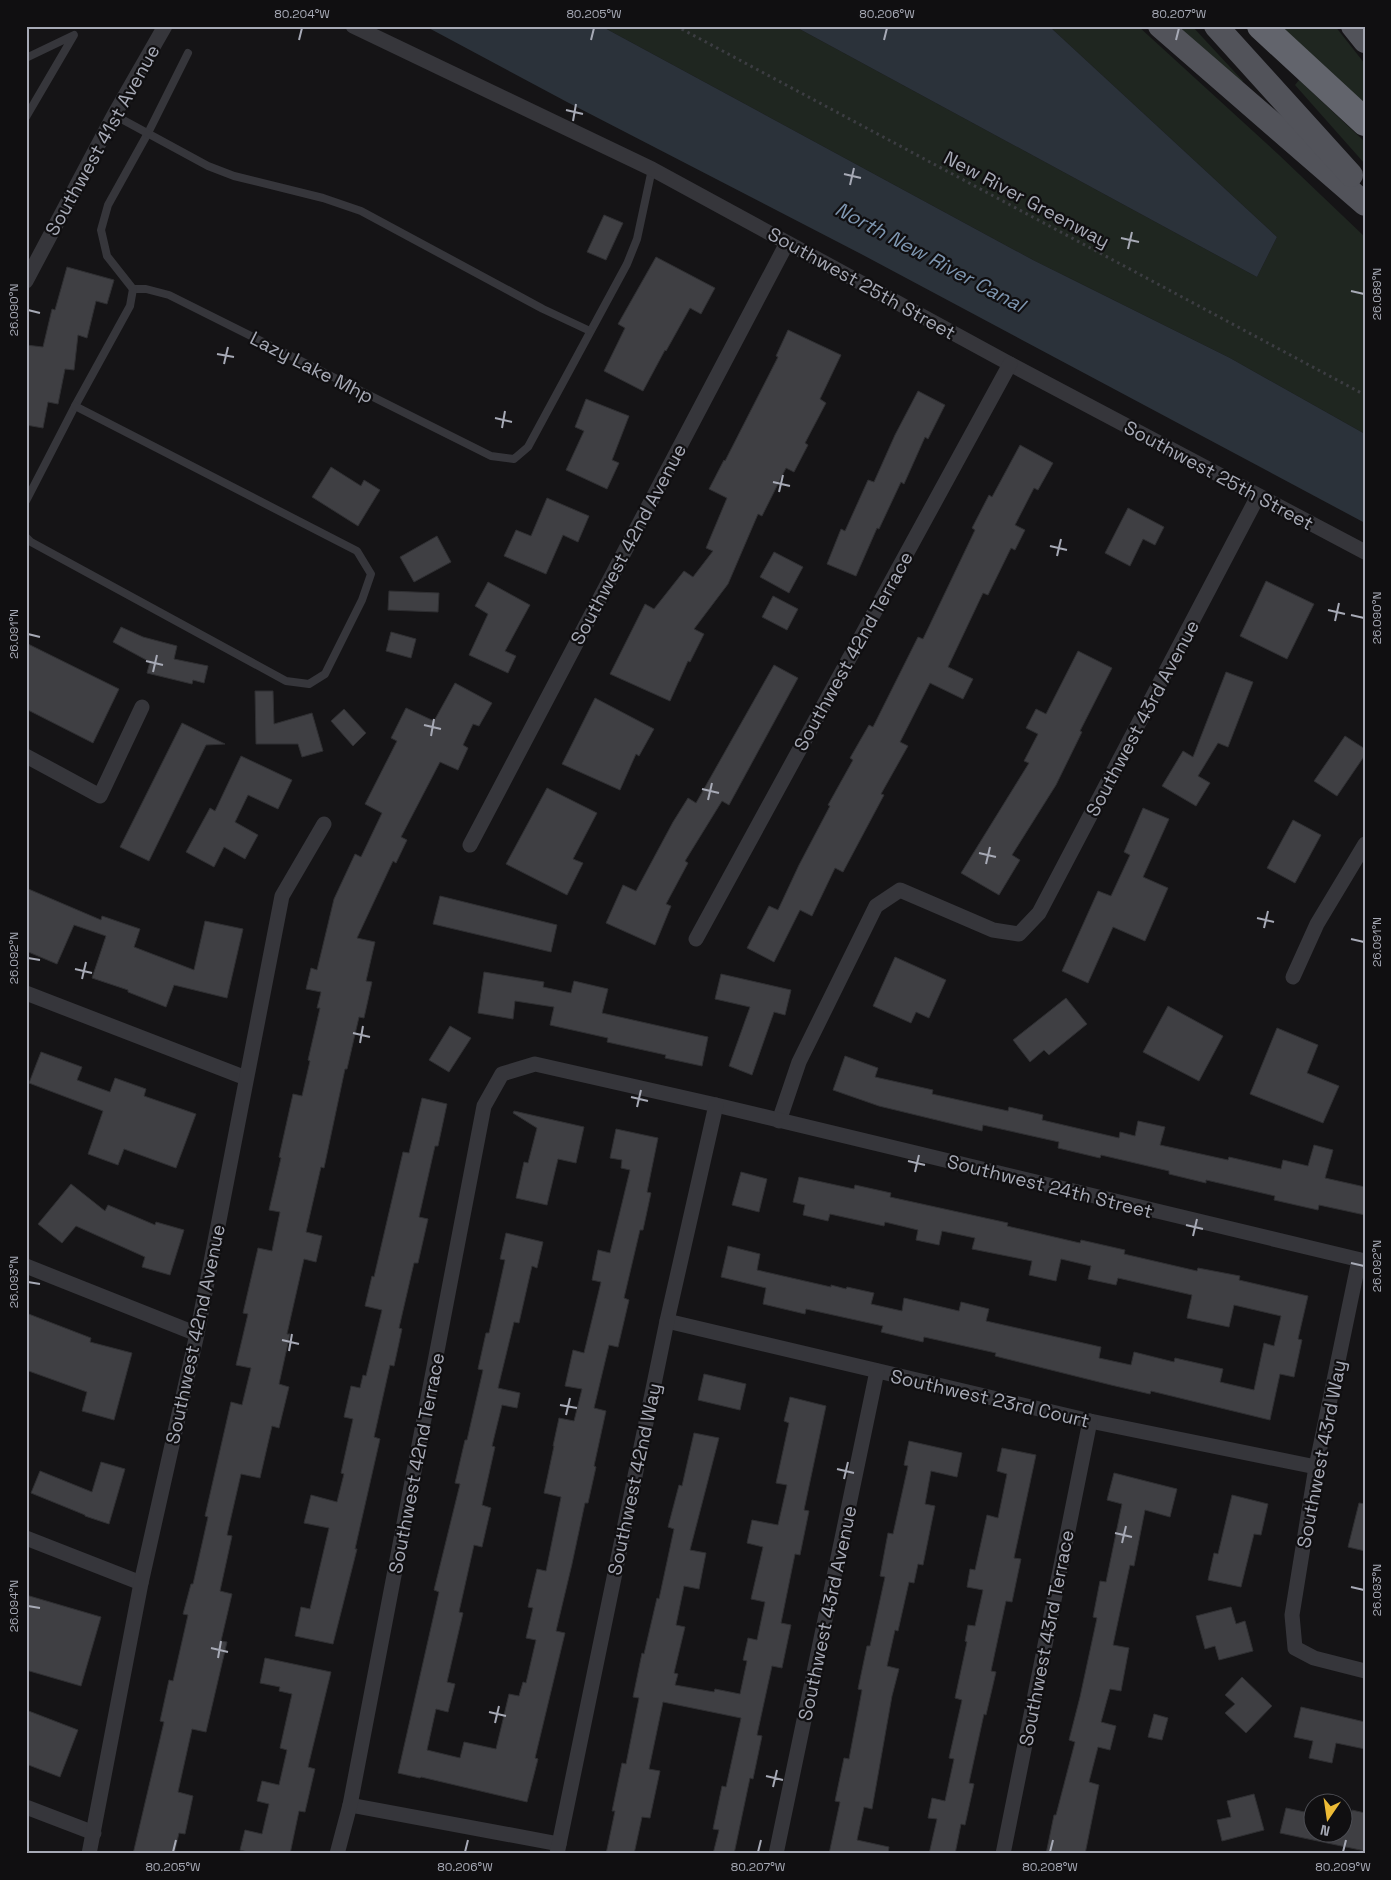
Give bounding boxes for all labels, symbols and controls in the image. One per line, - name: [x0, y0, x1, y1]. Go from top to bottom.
- text: 80.204°W: [274, 6, 330, 22]
- text: 80.205°W: [566, 6, 622, 22]
- text: 80.206°W: [859, 6, 915, 22]
- text: 80.207°W: [1152, 6, 1207, 22]
- street label: Southwest 41st Avenue: [39, 40, 165, 240]
- street label: New River Greenway: [940, 145, 1114, 254]
- water label: North New River Canal: [831, 196, 1031, 319]
- street label: Southwest 25th Street: [763, 221, 960, 346]
- text: 26.089°N: [1369, 268, 1385, 320]
- text: 26.090°N: [6, 284, 22, 336]
- street label: Lazy Lake Mhp: [246, 326, 378, 409]
- street label: Southwest 25th Street: [1120, 415, 1318, 536]
- street label: Southwest 42nd Avenue: [565, 439, 692, 649]
- street label: Southwest 42nd Terrace: [788, 547, 919, 755]
- text: 26.090°N: [1369, 592, 1385, 644]
- text: 26.091°N: [6, 609, 22, 659]
- street label: Southwest 43rd Avenue: [1080, 616, 1205, 821]
- text: 26.091°N: [1369, 917, 1385, 967]
- text: 26.092°N: [6, 932, 22, 984]
- street label: Southwest 24th Street: [944, 1149, 1155, 1224]
- street label: Southwest 42nd Avenue: [160, 1222, 231, 1446]
- text: 26.092°N: [1369, 1240, 1385, 1292]
- text: 26.093°N: [6, 1256, 22, 1308]
- street label: Southwest 42nd Terrace: [383, 1351, 450, 1576]
- street label: Southwest 43rd Way: [1291, 1358, 1352, 1550]
- street label: Southwest 23rd Court: [888, 1363, 1092, 1434]
- street label: Southwest 42nd Way: [602, 1381, 667, 1577]
- street label: Southwest 43rd Avenue: [792, 1503, 862, 1723]
- street label: Southwest 43rd Terrace: [1013, 1528, 1080, 1748]
- text: 26.093°N: [1369, 1564, 1385, 1616]
- text: 26.094°N: [6, 1580, 22, 1632]
- north arrow: [1304, 1792, 1354, 1842]
- text: N: [1318, 1821, 1332, 1840]
- text: 80.205°W: [145, 1859, 201, 1875]
- text: 80.206°W: [437, 1859, 493, 1875]
- text: 80.207°W: [731, 1859, 786, 1875]
- text: 80.208°W: [1022, 1859, 1078, 1875]
- text: 80.209°W: [1315, 1859, 1371, 1875]

